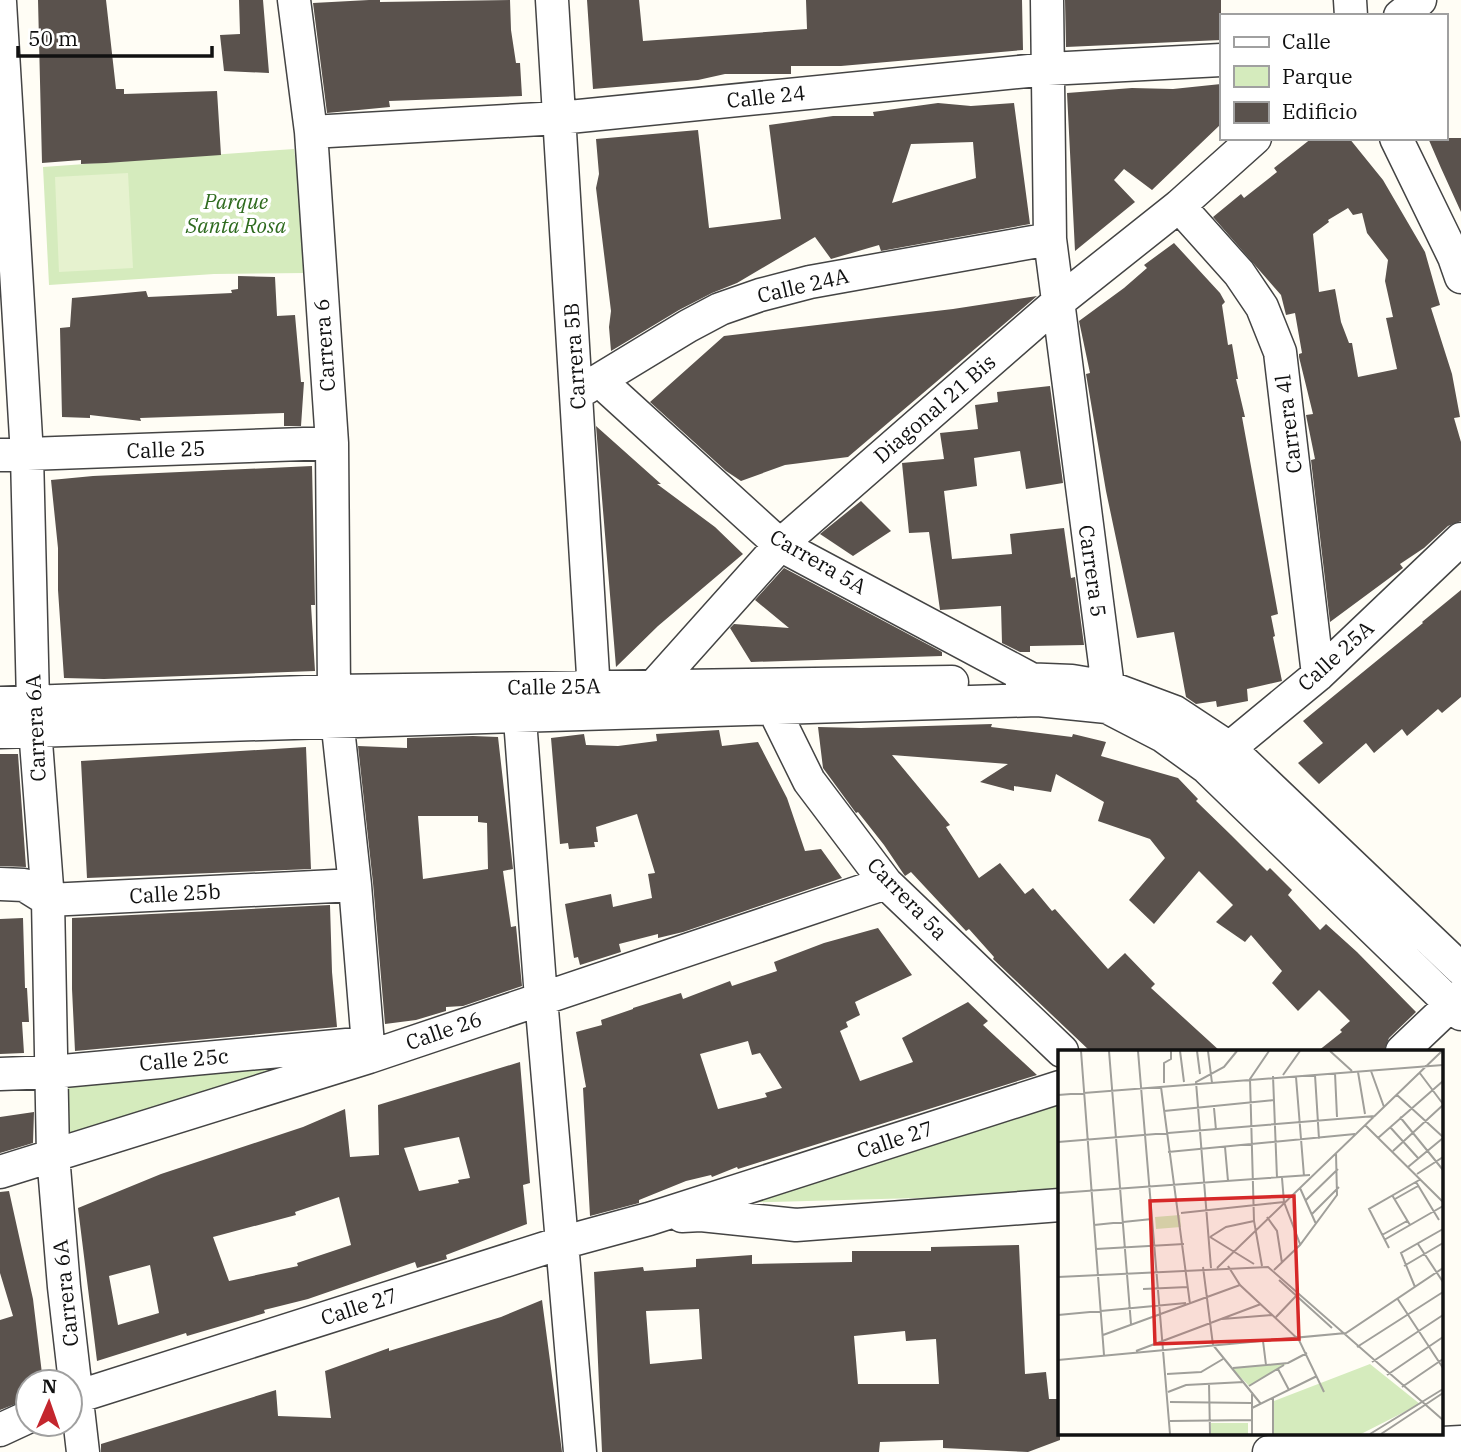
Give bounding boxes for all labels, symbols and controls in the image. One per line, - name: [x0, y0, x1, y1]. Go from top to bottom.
- scale bar: [18, 14, 212, 58]
- legend: [1220, 14, 1447, 140]
- text: 50 m: [28, 24, 78, 52]
- text: Calle: [1282, 27, 1331, 55]
- text: Parque: [1282, 62, 1352, 90]
- street label: Calle 24: [725, 78, 807, 114]
- text: Edificio: [1282, 97, 1357, 125]
- park label: Parque Santa Rosa: [185, 187, 287, 239]
- street label: Calle 24A: [754, 261, 852, 309]
- street label: Carrera 6: [307, 298, 341, 392]
- street label: Carrera 5B: [556, 302, 592, 410]
- street label: Diagonal 21 Bis: [867, 347, 1001, 469]
- street label: Carrera 4l: [1268, 373, 1308, 475]
- street label: Calle 25: [126, 434, 206, 464]
- street label: Carrera 5A: [765, 522, 873, 600]
- street label: Carrera 5: [1073, 523, 1113, 619]
- street label: Calle 25A: [1291, 613, 1380, 697]
- street label: Calle 25A: [507, 671, 601, 701]
- street label: Carrera 6A: [18, 673, 52, 782]
- street label: Carrera 5a: [861, 851, 954, 946]
- street label: Calle 25b: [129, 877, 221, 909]
- street label: Calle 26: [402, 1004, 485, 1056]
- street label: Calle 25c: [138, 1041, 230, 1077]
- inset map: [1058, 1050, 1444, 1434]
- street label: Calle 27: [853, 1114, 937, 1165]
- street label: Carrera 6A: [45, 1238, 85, 1348]
- street label: Calle 27: [317, 1281, 401, 1332]
- north arrow: [14, 1368, 84, 1438]
- text: N: [42, 1374, 58, 1398]

